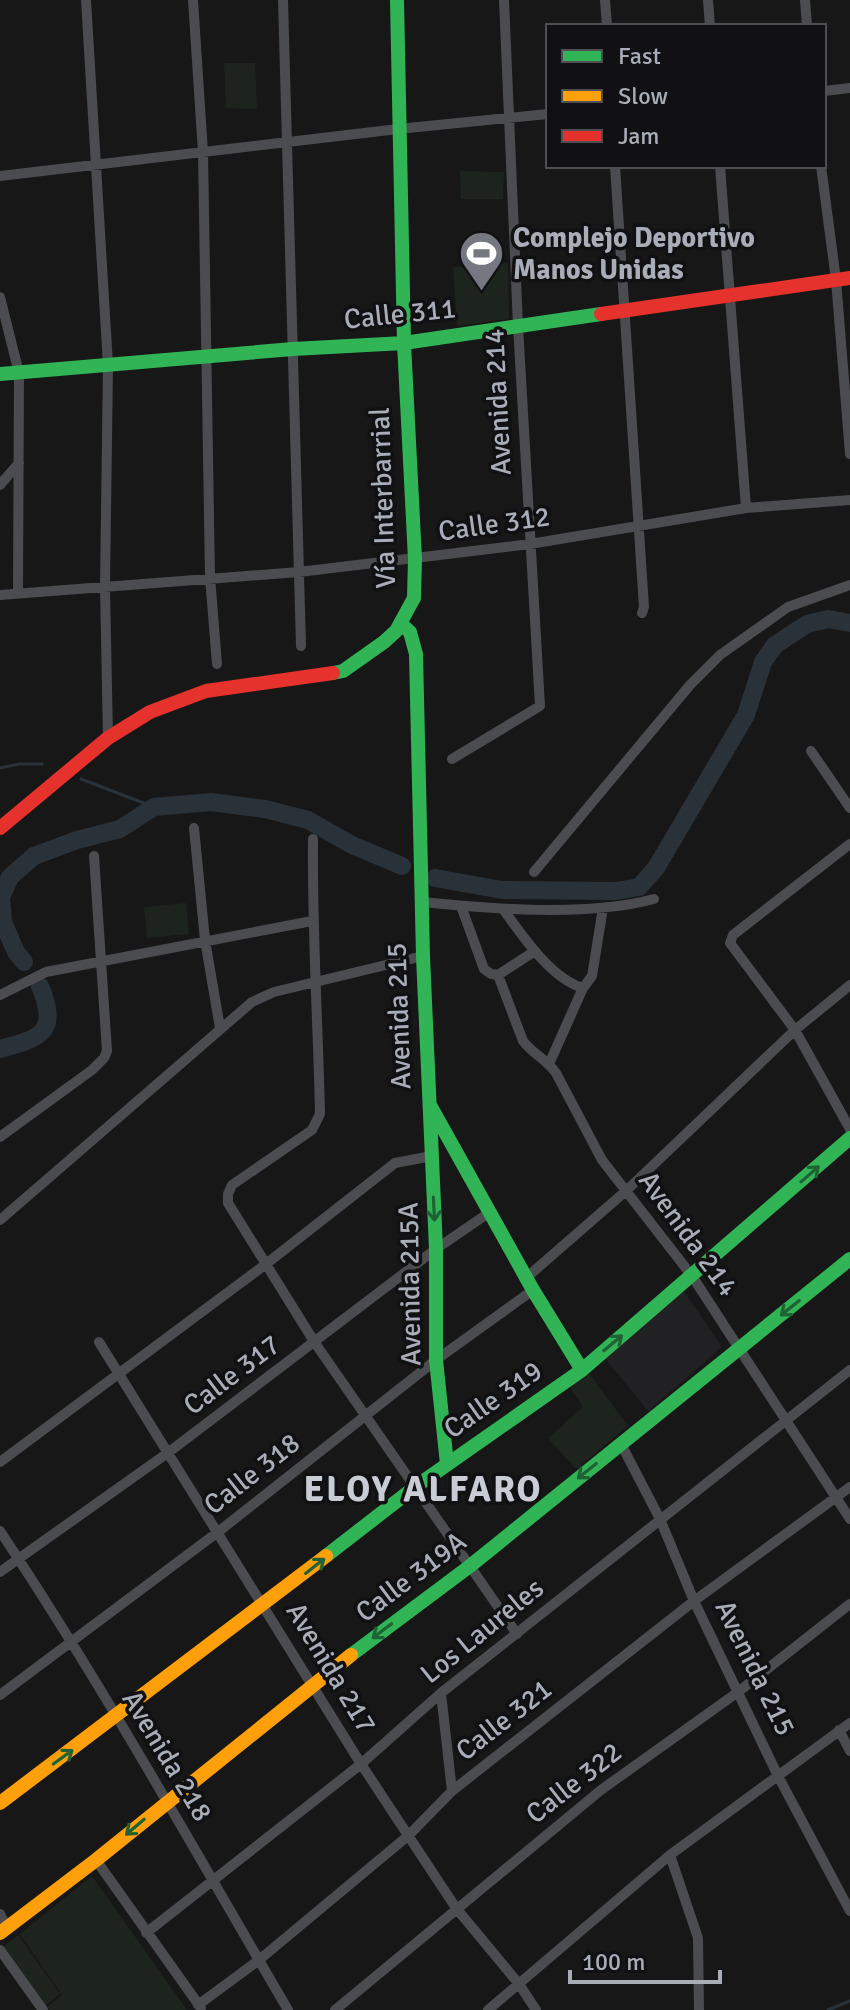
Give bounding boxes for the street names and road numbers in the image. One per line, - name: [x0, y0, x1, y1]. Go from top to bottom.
- street label: Calle 311: [342, 291, 458, 337]
- street label: Avenida 214: [477, 328, 519, 476]
- street label: Vía Interbarrial: [363, 407, 403, 589]
- street label: Calle 312: [436, 499, 552, 549]
- street label: Avenida 215: [379, 942, 419, 1090]
- street label: Avenida 214: [631, 1165, 745, 1303]
- street label: Avenida 215A: [392, 1202, 428, 1366]
- street label: Calle 317: [177, 1328, 287, 1422]
- street label: Calle 319: [437, 1354, 549, 1446]
- street label: Calle 318: [197, 1426, 307, 1522]
- street label: Calle 319A: [349, 1524, 473, 1630]
- street label: Los Laureles: [414, 1571, 550, 1691]
- street label: Avenida 215: [708, 1595, 802, 1741]
- street label: Avenida 217: [279, 1596, 383, 1740]
- street label: Calle 321: [449, 1672, 559, 1768]
- street label: Avenida 218: [115, 1684, 219, 1828]
- street label: Calle 322: [519, 1735, 629, 1831]

